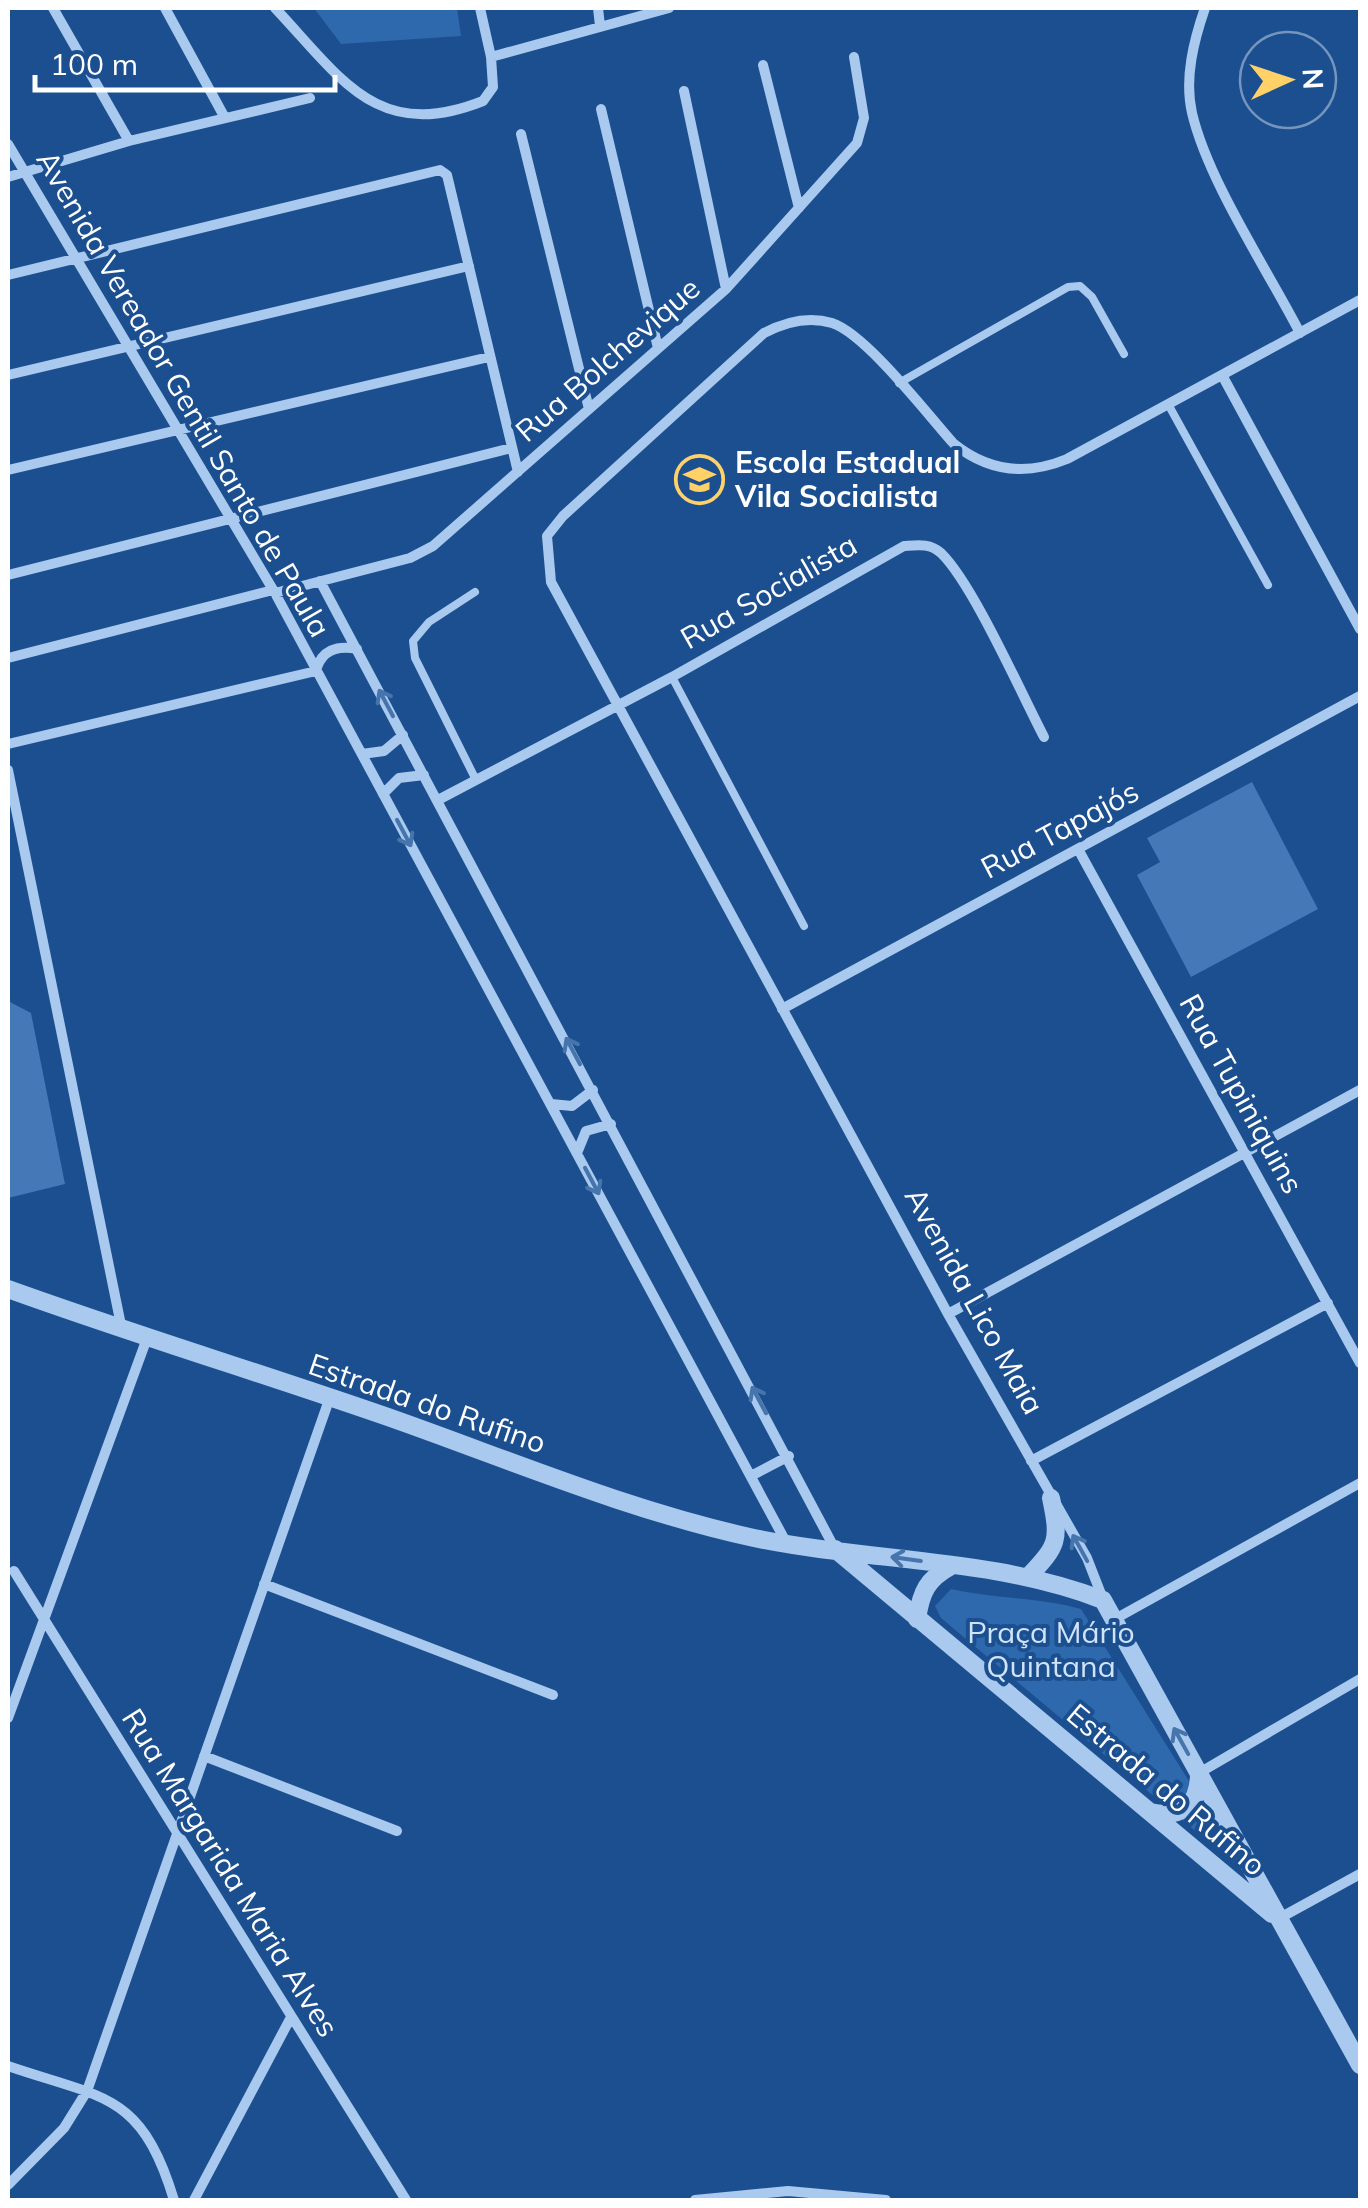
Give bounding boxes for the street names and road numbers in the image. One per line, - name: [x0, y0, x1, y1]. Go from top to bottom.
- street label: Avenida Vereador Gentil Santo de Paula: [29, 143, 339, 644]
- street label: Rua Bolchevique: [507, 269, 707, 450]
- street label: Rua Socialista: [674, 525, 863, 657]
- street label: Rua Tapajós: [974, 772, 1145, 886]
- street label: Rua Tupiniquins: [1171, 987, 1312, 1200]
- street label: Avenida Lico Maia: [897, 1180, 1053, 1421]
- street label: Estrada do Rufino: [304, 1345, 551, 1461]
- street label: Estrada do Rufino: [1059, 1695, 1274, 1884]
- street label: Rua Margarida Maria Alves: [114, 1701, 348, 2044]

